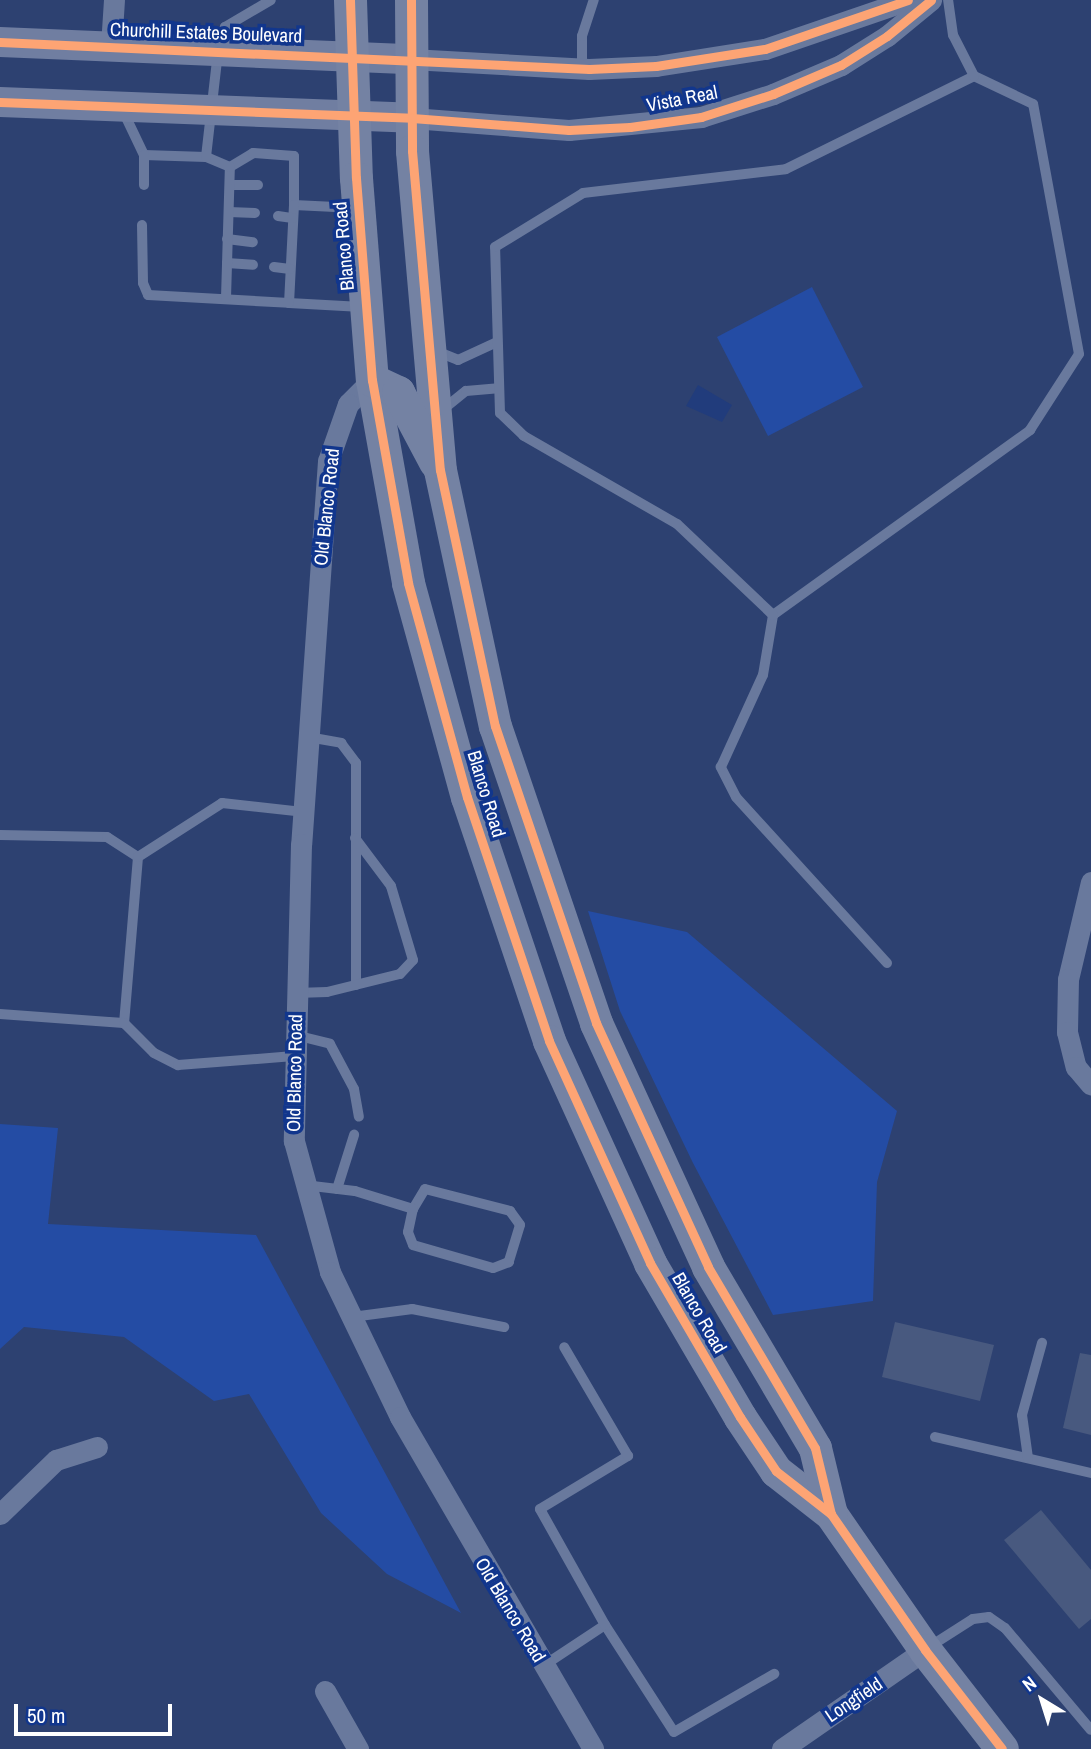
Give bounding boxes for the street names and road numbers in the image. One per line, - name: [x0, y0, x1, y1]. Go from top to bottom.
- street label: Churchill Estates Boulevard: [110, 18, 302, 48]
- street label: Vista Real: [645, 81, 719, 117]
- street label: Blanco Road: [329, 201, 359, 291]
- street label: Old Blanco Road: [310, 447, 344, 567]
- street label: Blanco Road: [462, 748, 510, 840]
- street label: Old Blanco Road: [283, 1014, 307, 1132]
- street label: Blanco Road: [667, 1269, 731, 1357]
- street label: Old Blanco Road: [470, 1554, 550, 1666]
- street label: Longfield: [821, 1673, 887, 1727]

